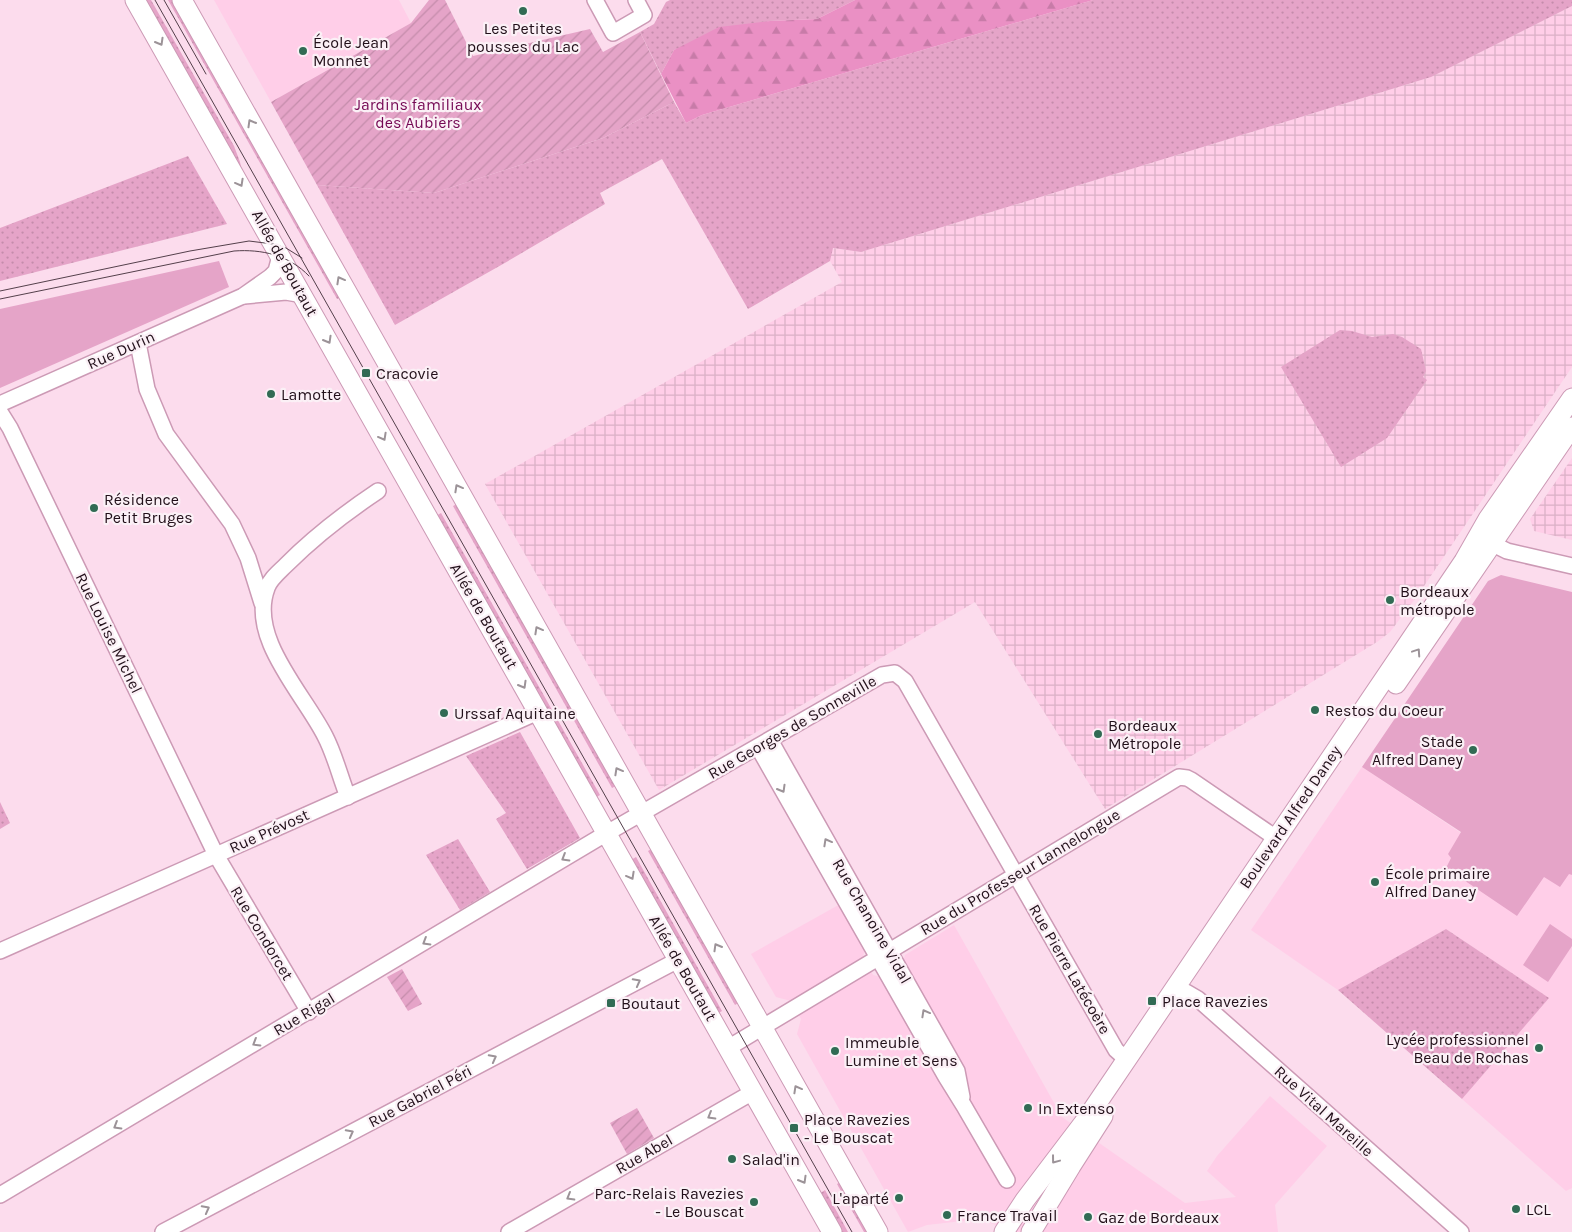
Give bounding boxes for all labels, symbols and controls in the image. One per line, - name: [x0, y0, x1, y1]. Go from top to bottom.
- marker: Les Petites pousses du Lac: [517, 5, 529, 17]
- place label: Les Petites pousses du Lac: [467, 19, 579, 56]
- place label: École Jean Monnet: [313, 33, 389, 70]
- one-way arrow: [153, 37, 163, 46]
- marker: École Jean Monnet: [297, 45, 309, 57]
- park label: Jardins familiaux des Aubiers: [354, 95, 482, 132]
- one-way arrow: [248, 119, 258, 128]
- one-way arrow: [234, 178, 244, 187]
- street label: Allée de Boutaut: [248, 206, 322, 320]
- one-way arrow: [336, 276, 346, 285]
- street label: Rue Durin: [84, 327, 158, 373]
- one-way arrow: [322, 335, 332, 344]
- place label: Cracovie: [376, 364, 438, 383]
- marker: Cracovie: [360, 367, 372, 379]
- place label: Lamotte: [281, 385, 341, 404]
- marker: Lamotte: [265, 388, 277, 400]
- one-way arrow: [377, 432, 387, 441]
- one-way arrow: [454, 485, 464, 494]
- place label: Résidence Petit Bruges: [104, 490, 193, 527]
- marker: Résidence Petit Bruges: [88, 502, 100, 514]
- street label: Allée de Boutaut: [446, 560, 522, 672]
- street label: Rue Louise Michel: [72, 570, 146, 696]
- place label: Bordeaux métropole: [1400, 582, 1475, 619]
- marker: Bordeaux métropole: [1384, 594, 1396, 606]
- one-way arrow: [534, 626, 544, 635]
- one-way arrow: [1411, 649, 1421, 658]
- street label: Rue Georges de Sonneville: [704, 671, 880, 783]
- one-way arrow: [517, 680, 527, 689]
- place label: Restos du Coeur: [1325, 701, 1444, 720]
- place label: Urssaf Aquitaine: [454, 704, 576, 723]
- marker: Restos du Coeur: [1309, 704, 1321, 716]
- marker: Urssaf Aquitaine: [438, 707, 450, 719]
- place label: Bordeaux Métropole: [1108, 716, 1181, 753]
- marker: Bordeaux Métropole: [1092, 728, 1104, 740]
- place label: Stade Alfred Daney: [1372, 732, 1464, 769]
- street label: Boulevard Alfred Daney: [1235, 742, 1345, 892]
- marker: Stade Alfred Daney: [1467, 744, 1479, 756]
- one-way arrow: [614, 768, 624, 777]
- one-way arrow: [776, 784, 786, 793]
- street label: Rue Prévost: [226, 805, 312, 857]
- street label: Rue du Professeur Lannelongue: [917, 805, 1123, 939]
- one-way arrow: [823, 838, 833, 847]
- one-way arrow: [562, 852, 571, 862]
- street label: Rue Chanoine Vidal: [828, 855, 916, 987]
- place label: École primaire Alfred Daney: [1385, 864, 1490, 901]
- one-way arrow: [625, 871, 635, 880]
- marker: École primaire Alfred Daney: [1369, 876, 1381, 888]
- street label: Rue Condorcet: [227, 883, 297, 983]
- street label: Rue Pierre Latécoère: [1025, 901, 1115, 1037]
- street label: Allée de Boutaut: [645, 912, 721, 1024]
- one-way arrow: [422, 935, 431, 945]
- one-way arrow: [714, 943, 724, 952]
- one-way arrow: [632, 978, 641, 988]
- street label: Rue Rigal: [270, 988, 338, 1040]
- place label: Place Ravezies: [1162, 992, 1268, 1011]
- place label: Boutaut: [621, 993, 680, 1013]
- marker: Place Ravezies: [1146, 995, 1158, 1007]
- marker: Boutaut: [605, 997, 617, 1009]
- one-way arrow: [921, 1010, 931, 1019]
- place label: Lycée professionnel Beau de Rochas: [1386, 1030, 1529, 1067]
- place label: Immeuble Lumine et Sens: [845, 1033, 958, 1070]
- one-way arrow: [253, 1036, 262, 1046]
- marker: Lycée professionnel Beau de Rochas: [1533, 1042, 1545, 1054]
- marker: Immeuble Lumine et Sens: [829, 1045, 841, 1057]
- one-way arrow: [488, 1054, 497, 1064]
- street label: Rue Gabriel Péri: [365, 1061, 475, 1131]
- street label: Rue Vital Mareille: [1271, 1062, 1377, 1160]
- one-way arrow: [793, 1085, 803, 1094]
- place label: In Extenso: [1038, 1099, 1114, 1118]
- marker: In Extenso: [1022, 1102, 1034, 1114]
- one-way arrow: [707, 1110, 716, 1120]
- place label: Place Ravezies - Le Bouscat: [804, 1110, 910, 1147]
- one-way arrow: [113, 1119, 122, 1129]
- marker: Place Ravezies - Le Bouscat: [788, 1122, 800, 1134]
- one-way arrow: [344, 1129, 353, 1139]
- street label: Rue Abel: [612, 1130, 676, 1178]
- place label: Salad'in: [742, 1150, 800, 1169]
- marker: Salad'in: [726, 1153, 738, 1165]
- one-way arrow: [1053, 1154, 1061, 1163]
- one-way arrow: [797, 1175, 807, 1184]
- place label: Parc-Relais Ravezies - Le Bouscat: [595, 1184, 744, 1221]
- place label: L'aparté: [832, 1189, 889, 1208]
- one-way arrow: [566, 1191, 575, 1201]
- marker: L'aparté: [893, 1192, 905, 1204]
- marker: Parc-Relais Ravezies - Le Bouscat: [748, 1196, 760, 1208]
- place label: LCL: [1526, 1200, 1551, 1219]
- marker: LCL: [1510, 1203, 1522, 1215]
- one-way arrow: [201, 1205, 210, 1215]
- place label: France Travail: [957, 1206, 1057, 1225]
- place label: Gaz de Bordeaux: [1098, 1208, 1219, 1227]
- marker: France Travail: [941, 1209, 953, 1221]
- marker: Gaz de Bordeaux: [1082, 1211, 1094, 1223]

